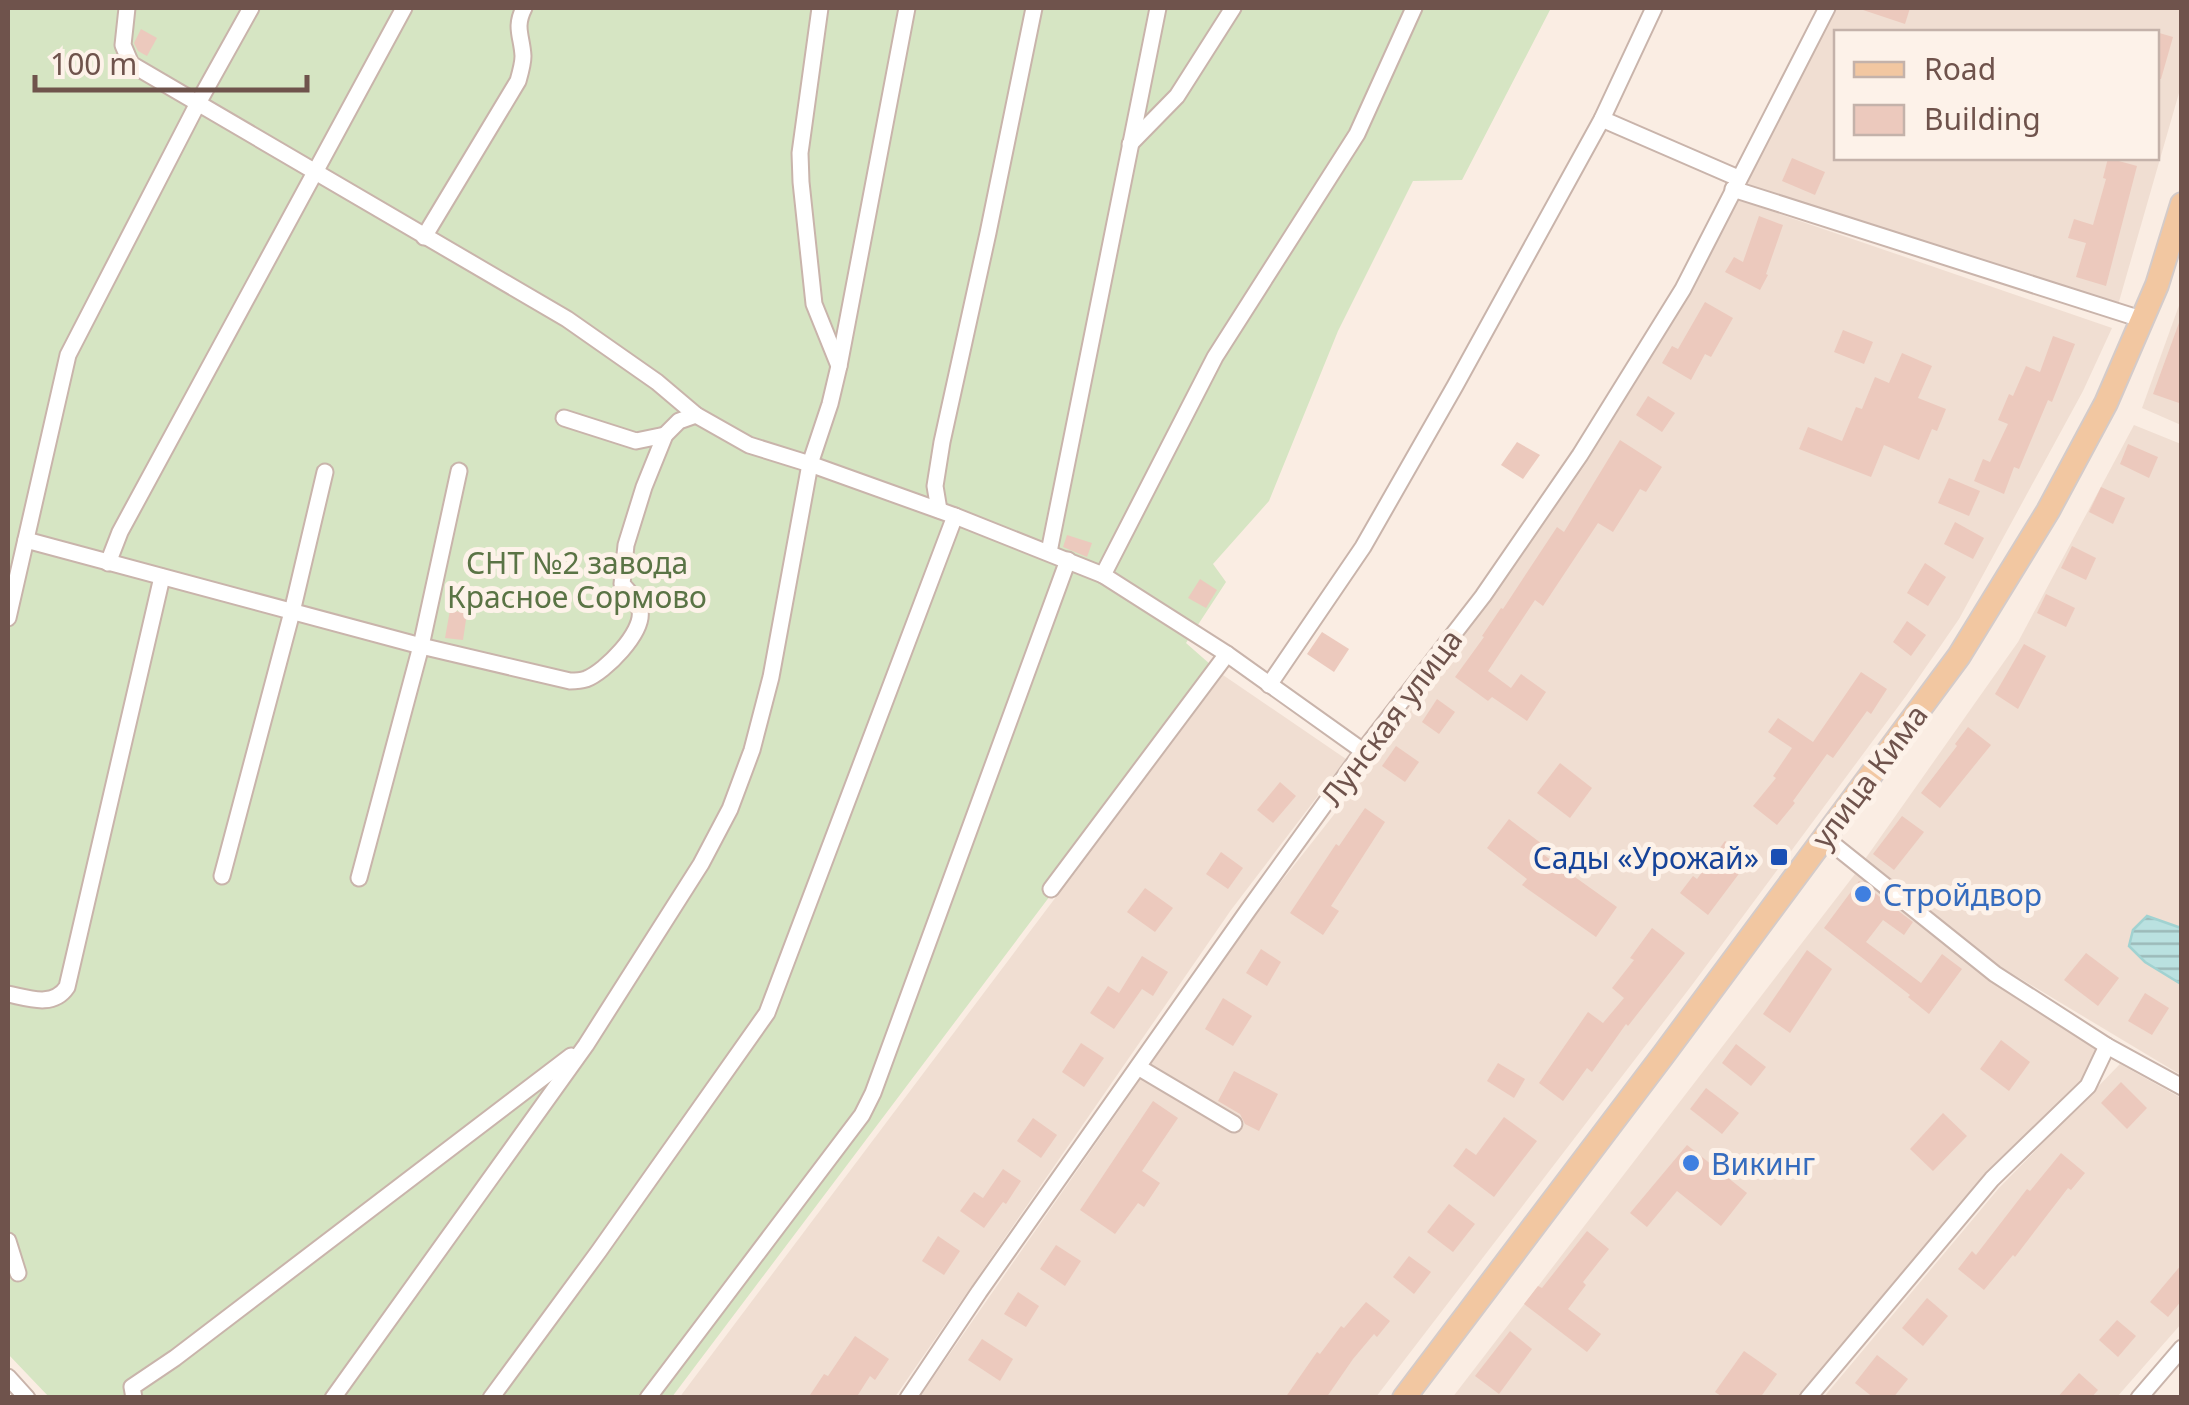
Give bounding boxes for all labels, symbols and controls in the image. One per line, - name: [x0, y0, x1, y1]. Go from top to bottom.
- scale bar: [35, 30, 308, 92]
- legend: [1834, 30, 2159, 160]
- text: 100 m: [50, 43, 137, 84]
- text: Road: [1924, 48, 1996, 89]
- text: Building: [1924, 98, 2041, 139]
- park label: СНТ №2 завода Красное Сормово: [447, 542, 707, 617]
- street label: Лунская улица: [1311, 620, 1471, 814]
- street label: улица Кима: [1801, 696, 1937, 856]
- place label: Сады «Урожай»: [1533, 837, 1759, 878]
- marker: Сады «Урожай»: [1768, 846, 1790, 868]
- place label: Стройдвор: [1883, 874, 2042, 915]
- marker: Стройдвор: [1852, 883, 1874, 905]
- place label: Викинг: [1711, 1143, 1815, 1184]
- marker: Викинг: [1680, 1152, 1702, 1174]

